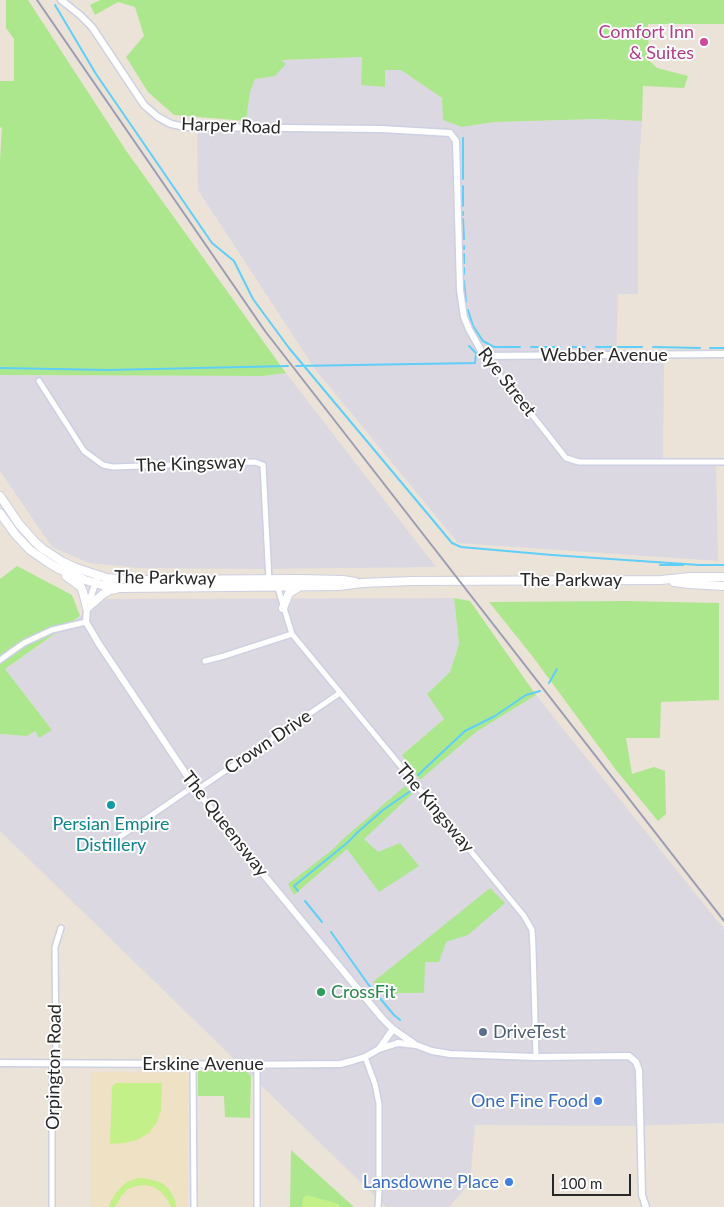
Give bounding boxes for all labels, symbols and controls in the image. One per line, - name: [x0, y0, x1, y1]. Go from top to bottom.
- place label: Comfort Inn & Suites: [598, 21, 694, 64]
- marker: Comfort Inn & Suites: [698, 36, 710, 48]
- street label: Harper Road: [181, 113, 281, 139]
- street label: Rye Street: [473, 343, 541, 421]
- street label: Webber Avenue: [540, 344, 668, 366]
- street label: The Kingsway: [136, 451, 246, 477]
- street label: The Parkway: [114, 566, 216, 590]
- street label: The Parkway: [520, 569, 622, 591]
- street label: Crown Drive: [221, 705, 315, 779]
- street label: The Kingsway: [391, 759, 479, 857]
- street label: The Queensway: [177, 767, 273, 881]
- marker: Persian Empire Distillery: [105, 799, 117, 811]
- place label: Persian Empire Distillery: [52, 813, 170, 856]
- place label: CrossFit: [331, 981, 396, 1003]
- marker: CrossFit: [315, 986, 327, 998]
- street label: Orpington Road: [42, 1004, 66, 1130]
- place label: DriveTest: [493, 1021, 566, 1043]
- marker: DriveTest: [477, 1026, 489, 1038]
- street label: Erskine Avenue: [142, 1053, 264, 1075]
- place label: One Fine Food: [471, 1090, 588, 1112]
- marker: One Fine Food: [592, 1095, 604, 1107]
- scale bar: [554, 1164, 633, 1196]
- place label: Lansdowne Place: [363, 1171, 499, 1193]
- text: 100 m: [560, 1174, 602, 1192]
- marker: Lansdowne Place: [503, 1176, 515, 1188]

